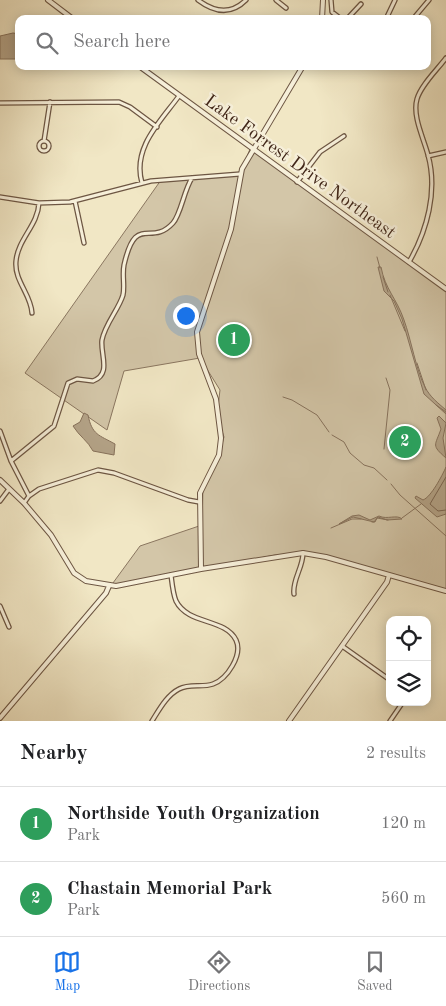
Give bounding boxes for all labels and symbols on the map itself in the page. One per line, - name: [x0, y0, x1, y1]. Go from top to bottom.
- street label: Lake Forrest Drive Northeast: [201, 92, 399, 242]
- your location: [173, 303, 199, 329]
- pin: 1: [218, 321, 250, 359]
- pin: 2: [389, 423, 421, 461]

